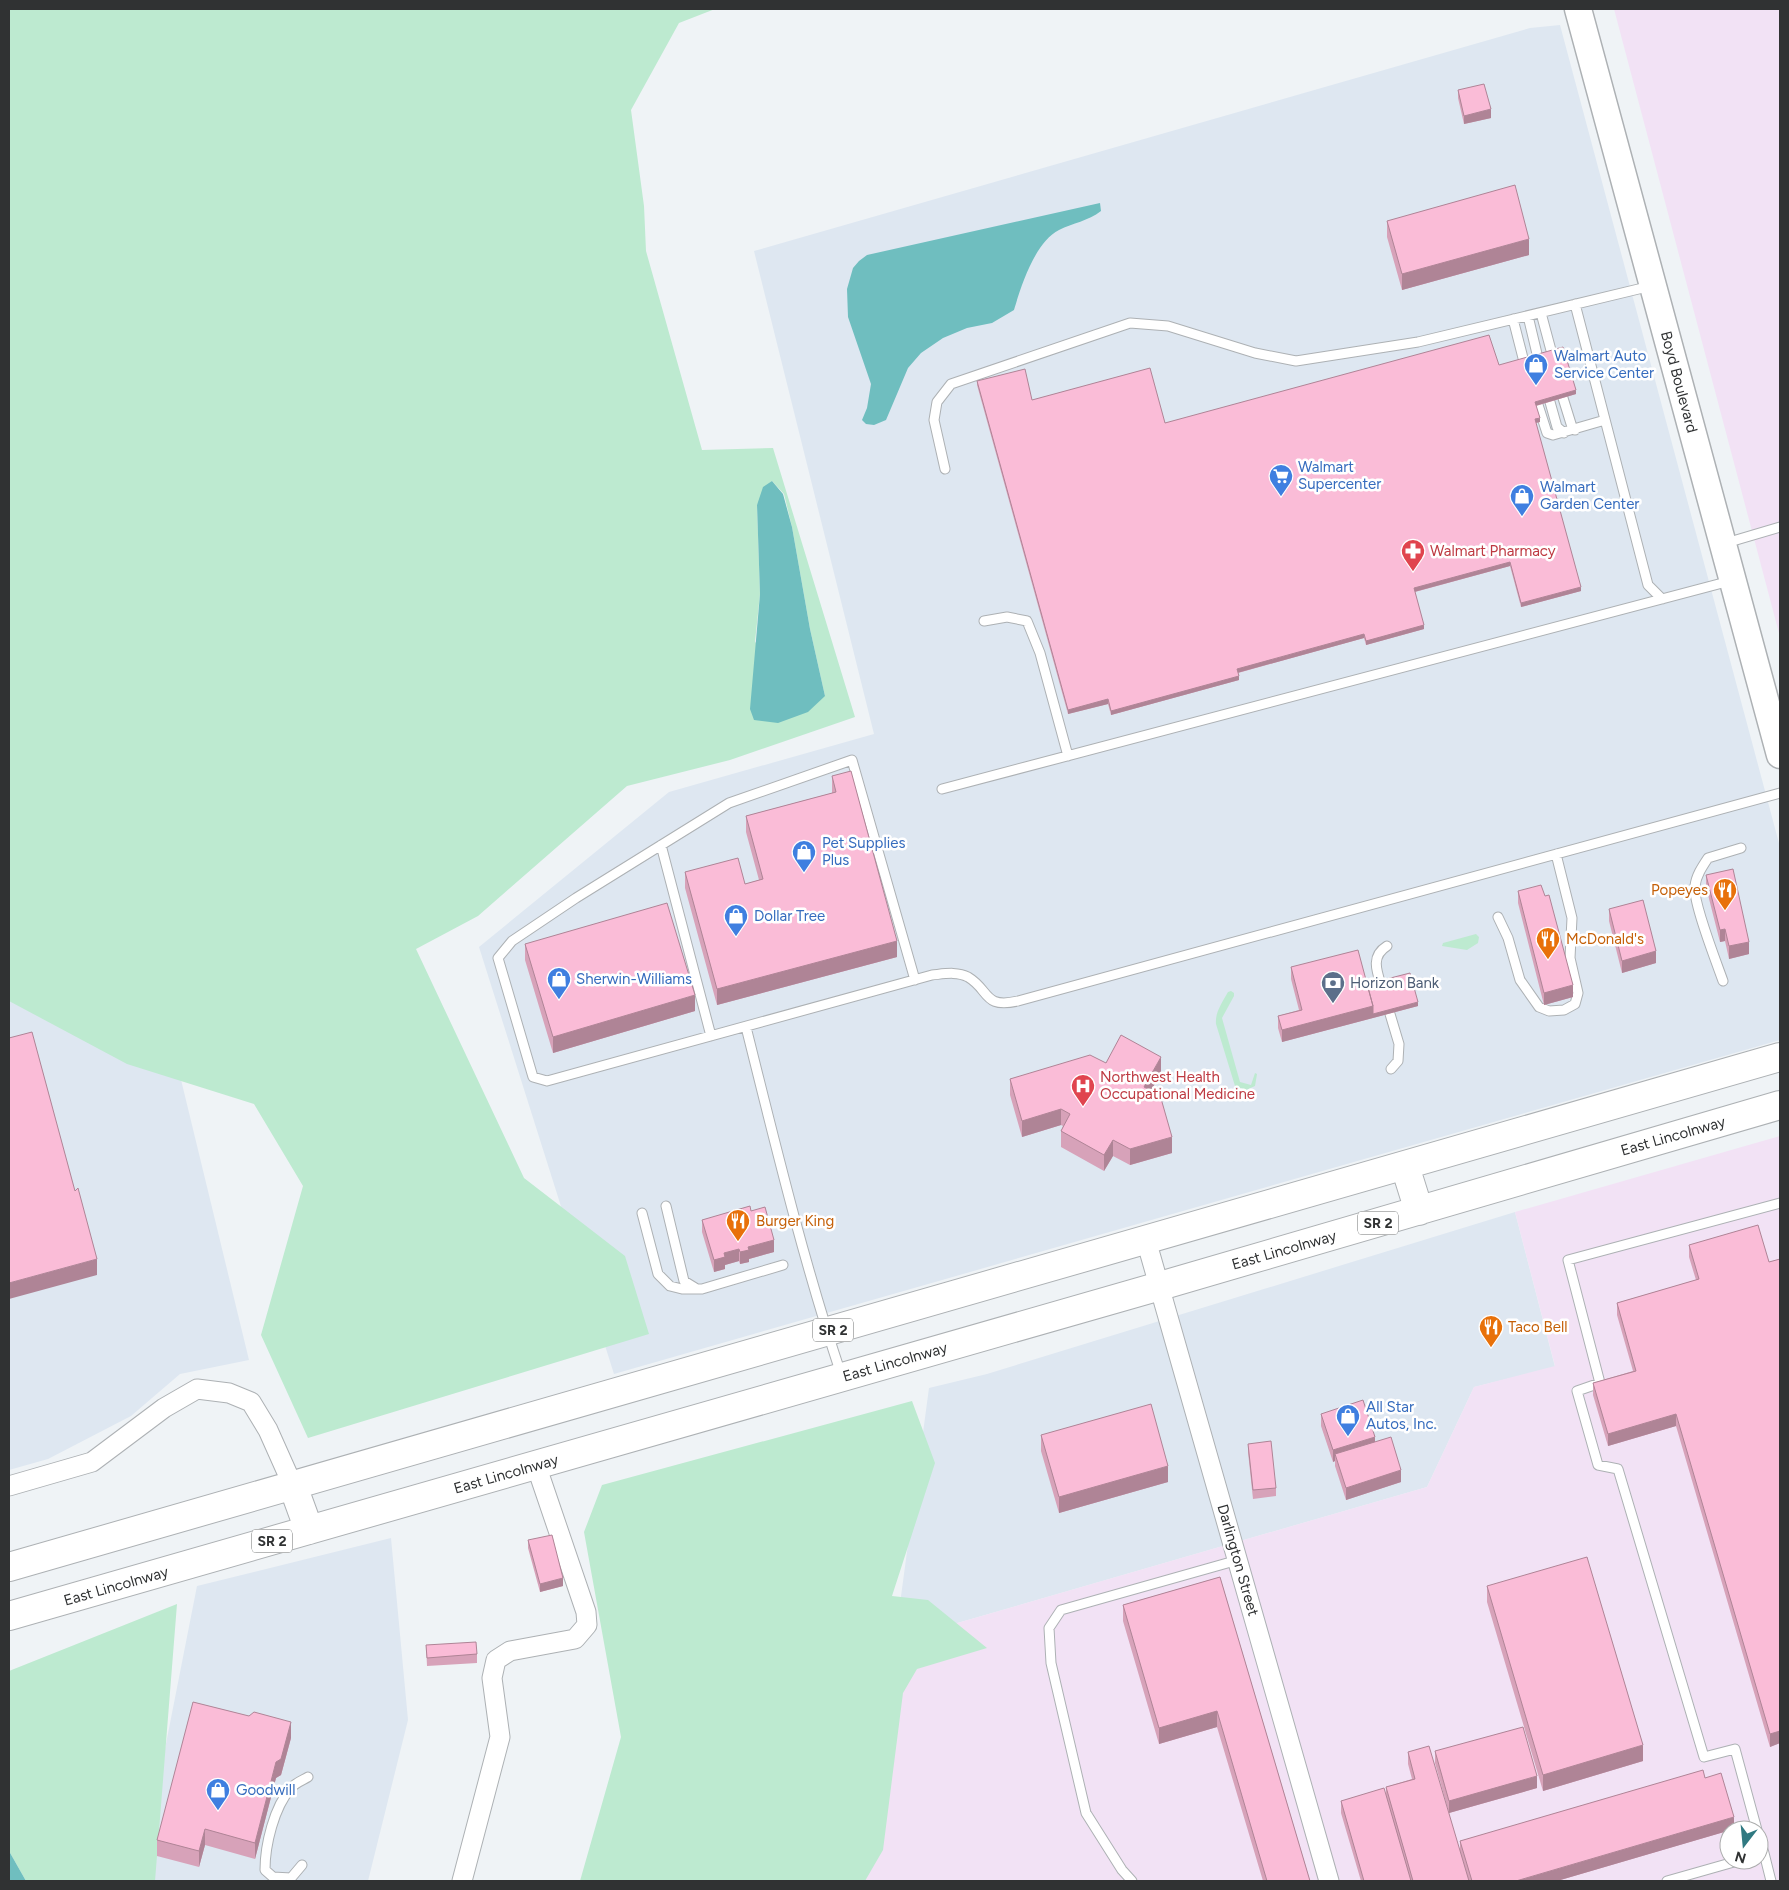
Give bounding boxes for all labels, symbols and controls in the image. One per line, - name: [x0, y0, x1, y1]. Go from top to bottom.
- street label: Boyd Boulevard: [1657, 329, 1701, 435]
- place label: Walmart Auto Service Center: [1554, 347, 1654, 382]
- shop icon: Walmart Auto Service Center: [1523, 352, 1549, 386]
- place label: Walmart Supercenter: [1298, 458, 1381, 493]
- supermarket icon: Walmart Supercenter: [1268, 463, 1294, 497]
- place label: Walmart Garden Center: [1540, 478, 1639, 513]
- shop icon: Walmart Garden Center: [1509, 483, 1535, 517]
- pharmacy icon: Walmart Pharmacy: [1400, 538, 1426, 572]
- place label: Walmart Pharmacy: [1430, 542, 1556, 560]
- place label: Pet Supplies Plus: [822, 834, 905, 869]
- shop icon: Pet Supplies Plus: [791, 839, 817, 873]
- restaurant icon: Popeyes: [1712, 877, 1738, 911]
- place label: Popeyes: [1651, 881, 1708, 899]
- shop icon: Dollar Tree: [723, 903, 749, 937]
- place label: Dollar Tree: [754, 907, 825, 925]
- restaurant icon: McDonald's: [1535, 926, 1561, 960]
- place label: McDonald's: [1566, 930, 1644, 948]
- shop icon: Sherwin-Williams: [546, 966, 572, 1000]
- place label: Sherwin-Williams: [576, 970, 692, 988]
- bank icon: Horizon Bank: [1320, 970, 1346, 1004]
- place label: Horizon Bank: [1350, 974, 1440, 992]
- place label: Northwest Health Occupational Medicine: [1100, 1068, 1255, 1103]
- hospital icon: Northwest Health Occupational Medicine: [1070, 1073, 1096, 1107]
- street label: East Lincolnway: [1619, 1112, 1727, 1160]
- restaurant icon: Burger King: [725, 1208, 751, 1242]
- place label: Burger King: [756, 1212, 834, 1230]
- road number: SR 2: [1358, 1212, 1398, 1234]
- street label: East Lincolnway: [1230, 1226, 1338, 1274]
- restaurant icon: Taco Bell: [1478, 1314, 1504, 1348]
- road number: SR 2: [813, 1318, 853, 1342]
- place label: Taco Bell: [1508, 1318, 1567, 1336]
- street label: East Lincolnway: [841, 1338, 949, 1386]
- place label: All Star Autos, Inc.: [1366, 1398, 1437, 1433]
- shop icon: All Star Autos, Inc.: [1335, 1403, 1361, 1437]
- street label: East Lincolnway: [452, 1450, 560, 1498]
- street label: Darlington Street: [1213, 1502, 1263, 1618]
- road number: SR 2: [252, 1530, 292, 1552]
- street label: East Lincolnway: [62, 1562, 170, 1610]
- shop icon: Goodwill: [205, 1777, 231, 1811]
- place label: Goodwill: [236, 1781, 295, 1799]
- north arrow: [1719, 1820, 1769, 1870]
- text: N: [1733, 1847, 1748, 1867]

